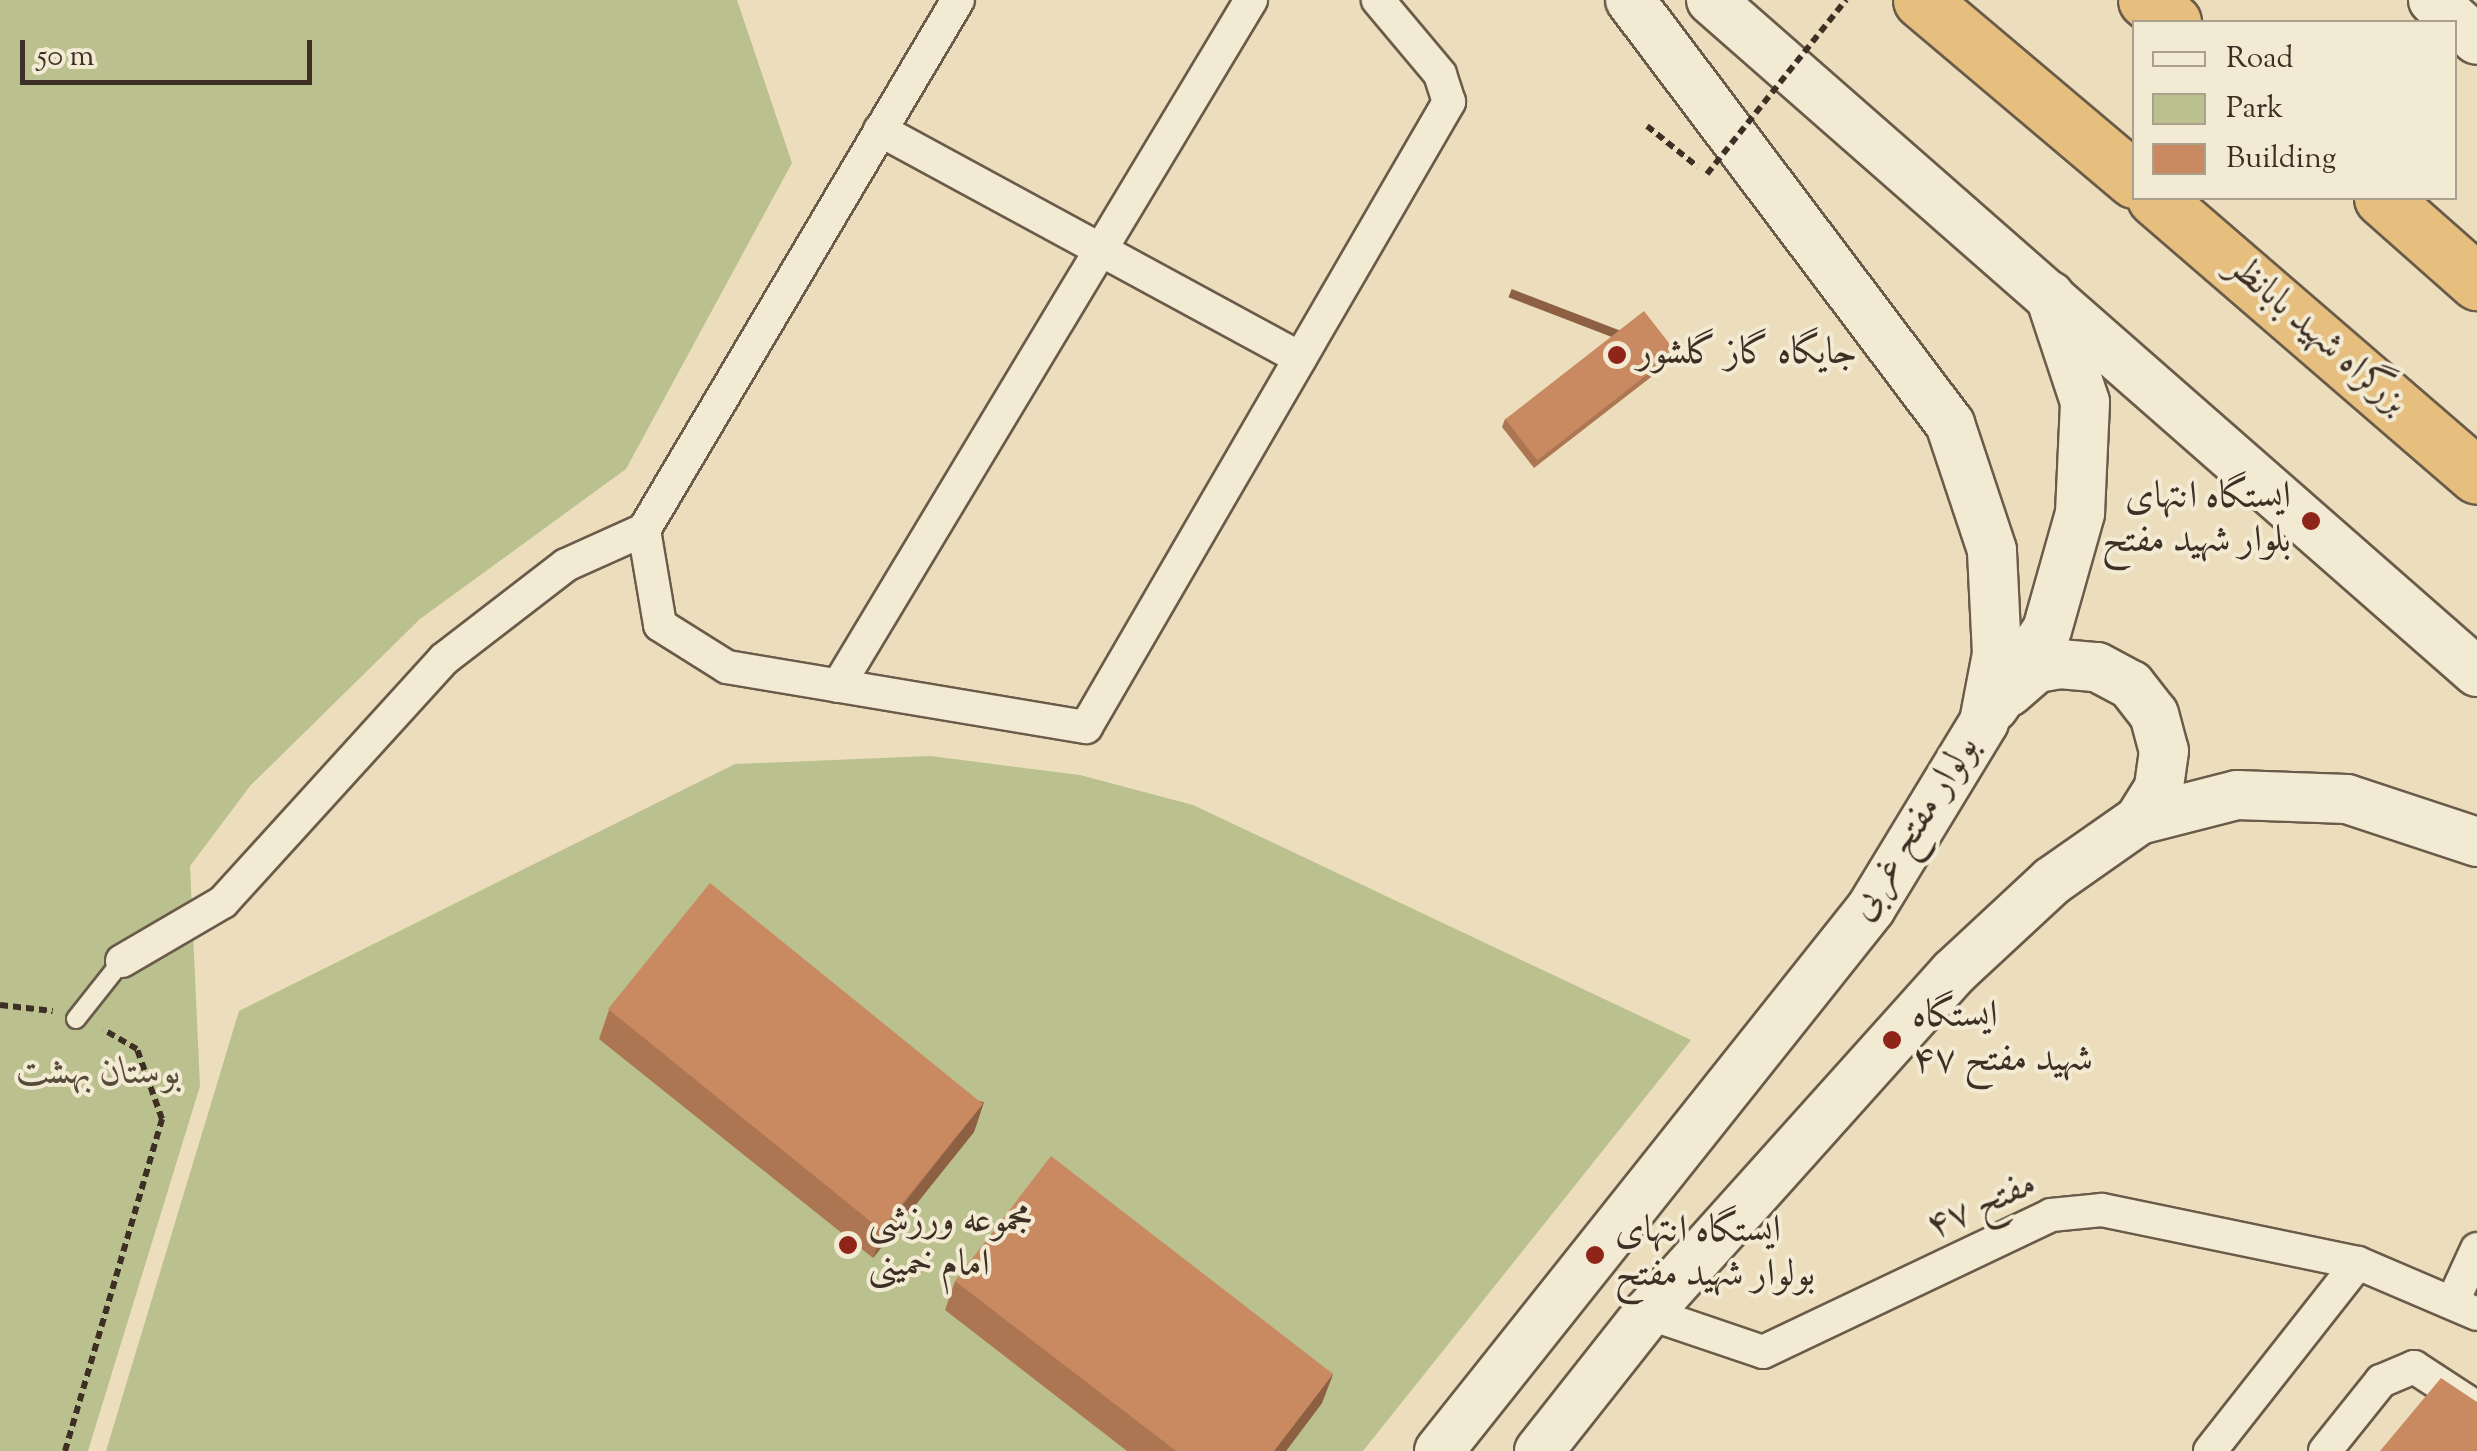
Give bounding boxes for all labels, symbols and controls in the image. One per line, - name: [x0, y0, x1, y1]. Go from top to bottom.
- scale bar: [25, 20, 318, 82]
- legend: [2132, 20, 2457, 200]
- text: 50 m: [37, 36, 94, 79]
- text: Road: [2226, 38, 2293, 81]
- text: Park: [2226, 88, 2283, 131]
- text: Building: [2226, 138, 2336, 181]
- street label: بزرگراه شهید بابانظر: [2217, 246, 2415, 426]
- place label: جایگاه گاز گلشور: [1637, 332, 1857, 378]
- marker: جایگاه گاز گلشور: [1606, 344, 1628, 366]
- place label: ایستگاه انتهای بلوار شهید مفتح: [2102, 476, 2291, 566]
- marker: ایستگاه انتهای بلوار شهید مفتح: [2300, 510, 2322, 532]
- street label: بولوار مفتح غربی: [1841, 728, 1991, 930]
- place label: ایستگاه شهید مفتح ۴۷: [1912, 995, 2093, 1084]
- marker: ایستگاه شهید مفتح ۴۷: [1881, 1029, 1903, 1051]
- park label: بوستان بهشت: [16, 1052, 182, 1098]
- street label: مفتح ۴۷: [1920, 1163, 2044, 1251]
- place label: مجموعه ورزشی امام خمینی: [868, 1200, 1033, 1290]
- place label: ایستگاه انتهای بولوار شهید مفتح: [1615, 1210, 1815, 1300]
- marker: مجموعه ورزشی امام خمینی: [837, 1234, 859, 1256]
- marker: ایستگاه انتهای بولوار شهید مفتح: [1584, 1244, 1606, 1266]

